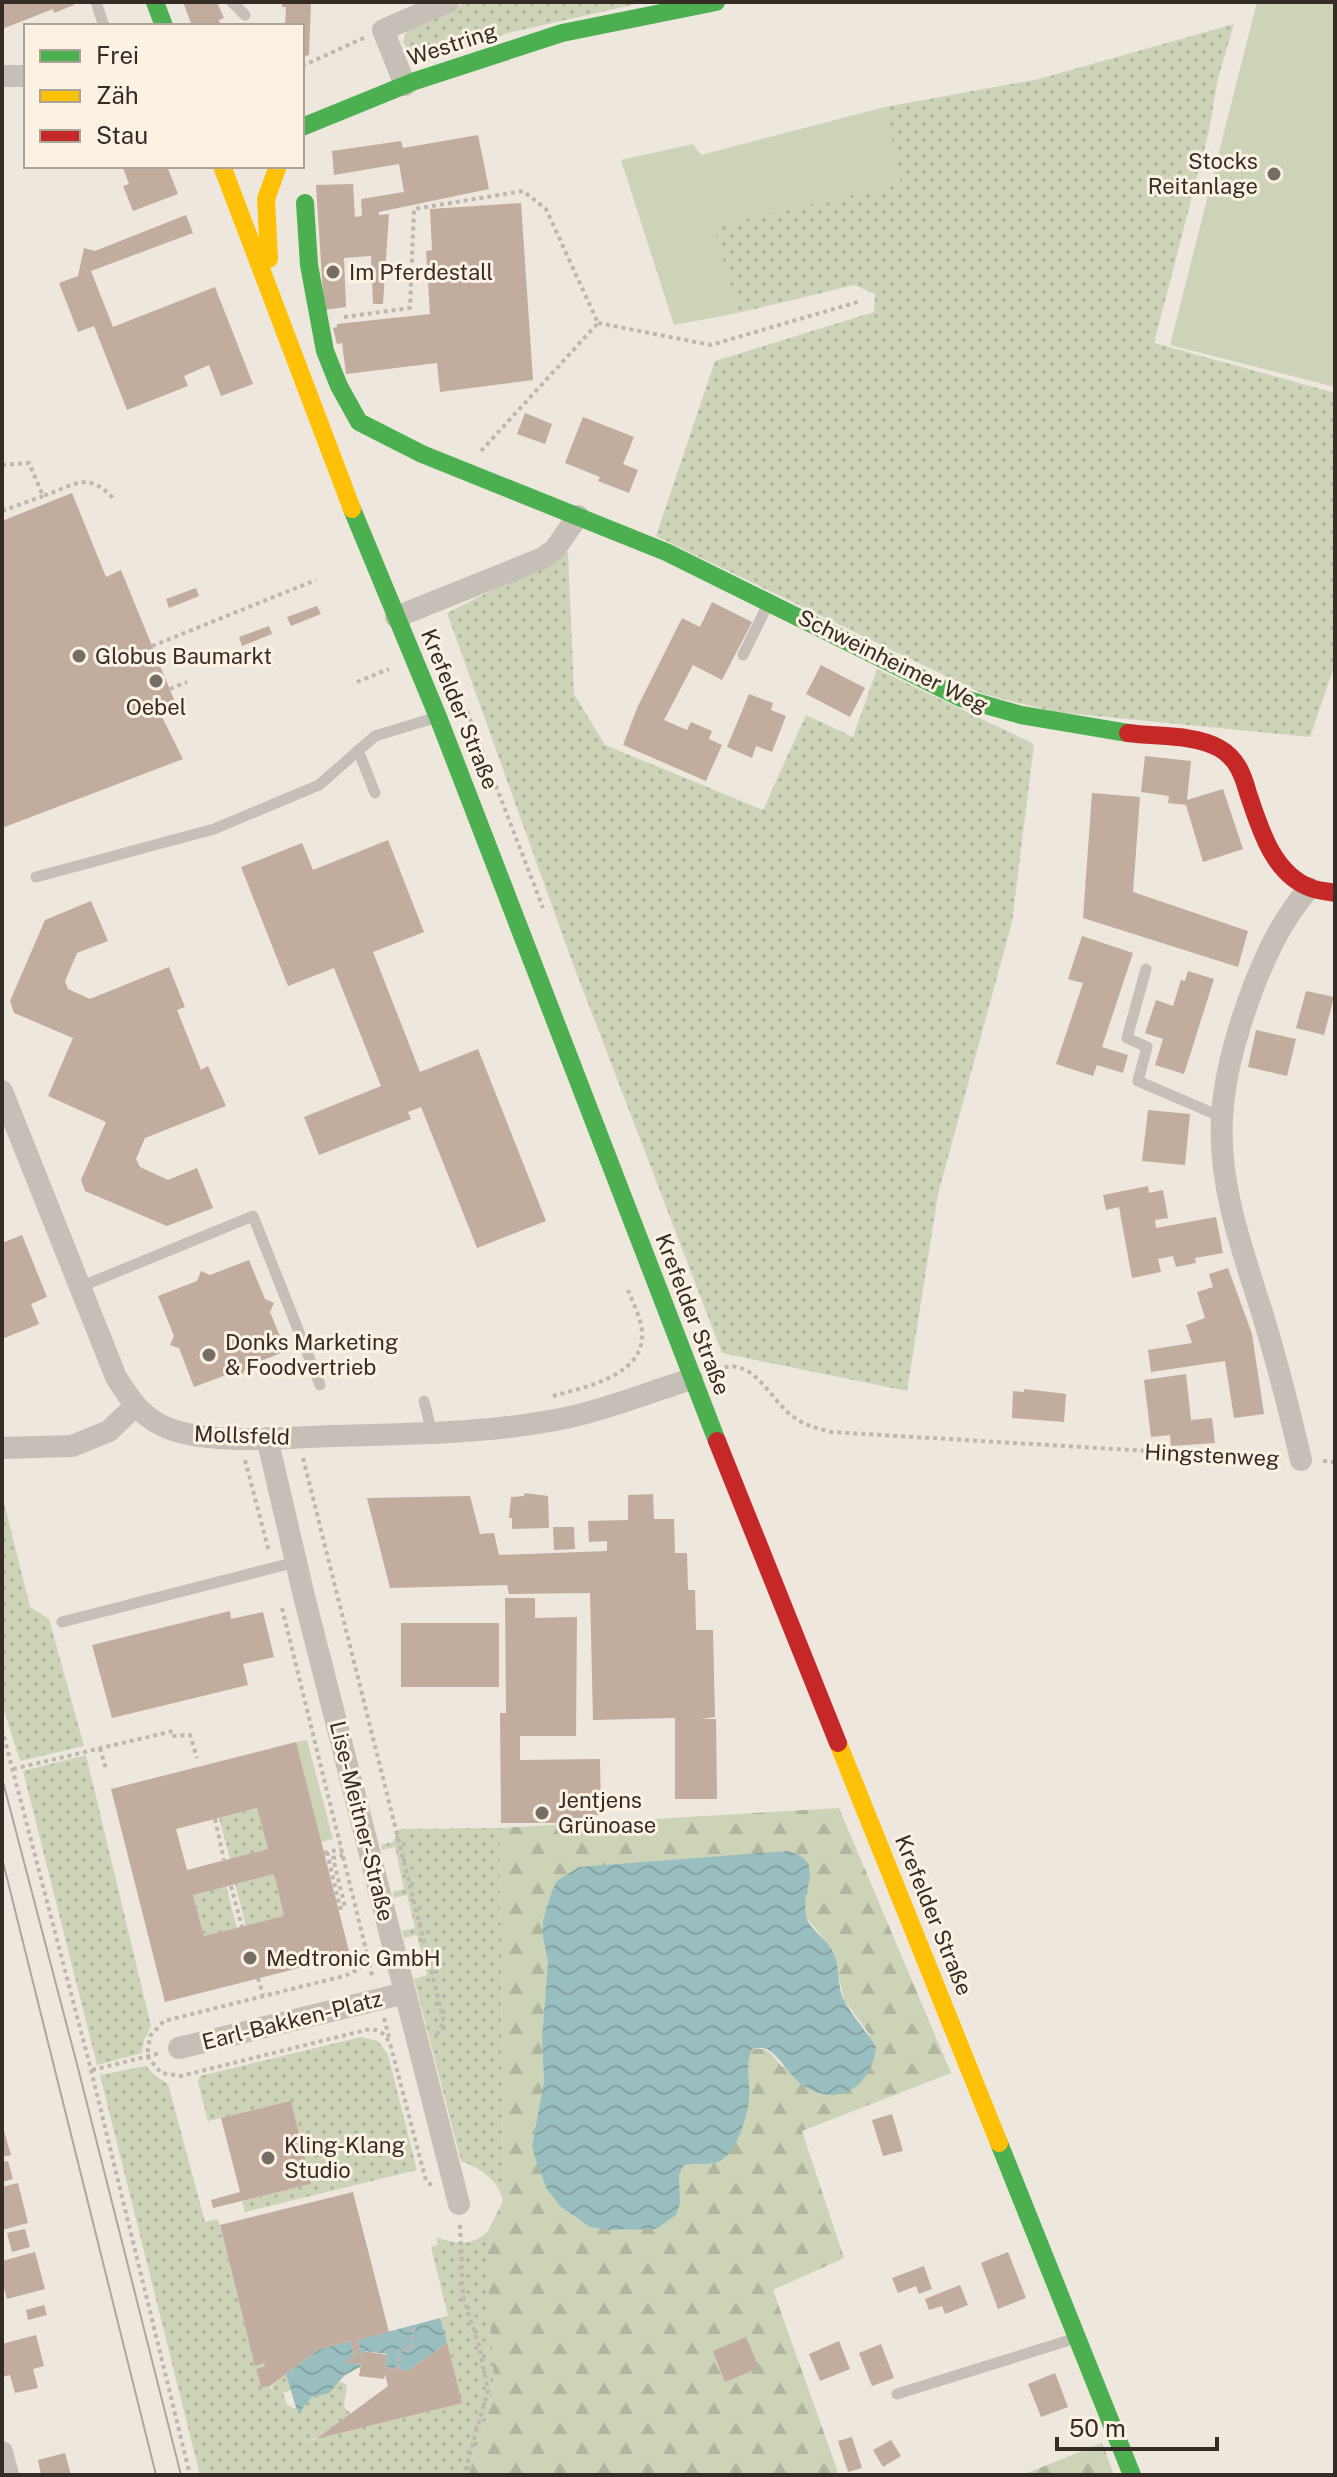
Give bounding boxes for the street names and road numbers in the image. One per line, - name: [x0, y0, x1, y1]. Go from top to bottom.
- street label: Westring: [404, 17, 500, 71]
- street label: Schweinheimer Weg: [794, 604, 992, 718]
- street label: Krefelder Straße: [416, 625, 504, 793]
- street label: Krefelder Straße: [650, 1230, 736, 1398]
- street label: Mollsfeld: [194, 1420, 290, 1450]
- street label: Hingstenweg: [1144, 1438, 1280, 1472]
- street label: Lise-Meitner-Straße: [325, 1718, 399, 1924]
- street label: Krefelder Straße: [890, 1831, 978, 1999]
- street label: Earl-Bakken-Platz: [199, 1985, 385, 2055]

